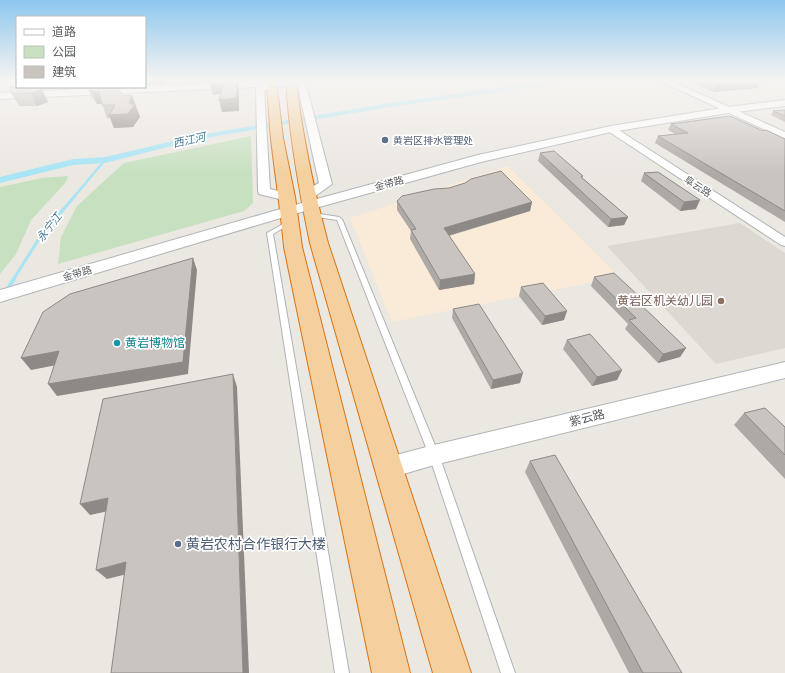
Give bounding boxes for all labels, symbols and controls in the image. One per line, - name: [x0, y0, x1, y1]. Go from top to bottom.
- legend: [16, 16, 146, 88]
- text: 道路: [52, 25, 76, 39]
- text: 公园: [52, 45, 76, 59]
- text: 建筑: [52, 65, 76, 79]
- water label: 西江河: [172, 130, 209, 151]
- marker: 黄岩区排水管理处: [380, 135, 390, 145]
- place label: 黄岩区排水管理处: [393, 135, 473, 146]
- street label: 金带路: [373, 174, 405, 193]
- street label: 阜云路: [682, 174, 713, 199]
- water label: 永宁江: [34, 210, 65, 244]
- street label: 金带路: [61, 264, 93, 283]
- place label: 黄岩区机关幼儿园: [617, 294, 713, 308]
- marker: 黄岩区机关幼儿园: [716, 296, 726, 306]
- place label: 黄岩博物馆: [125, 336, 185, 350]
- marker: 黄岩博物馆: [112, 338, 122, 348]
- street label: 紫云路: [568, 407, 606, 429]
- place label: 黄岩农村合作银行大楼: [186, 536, 326, 552]
- marker: 黄岩农村合作银行大楼: [173, 539, 183, 549]

